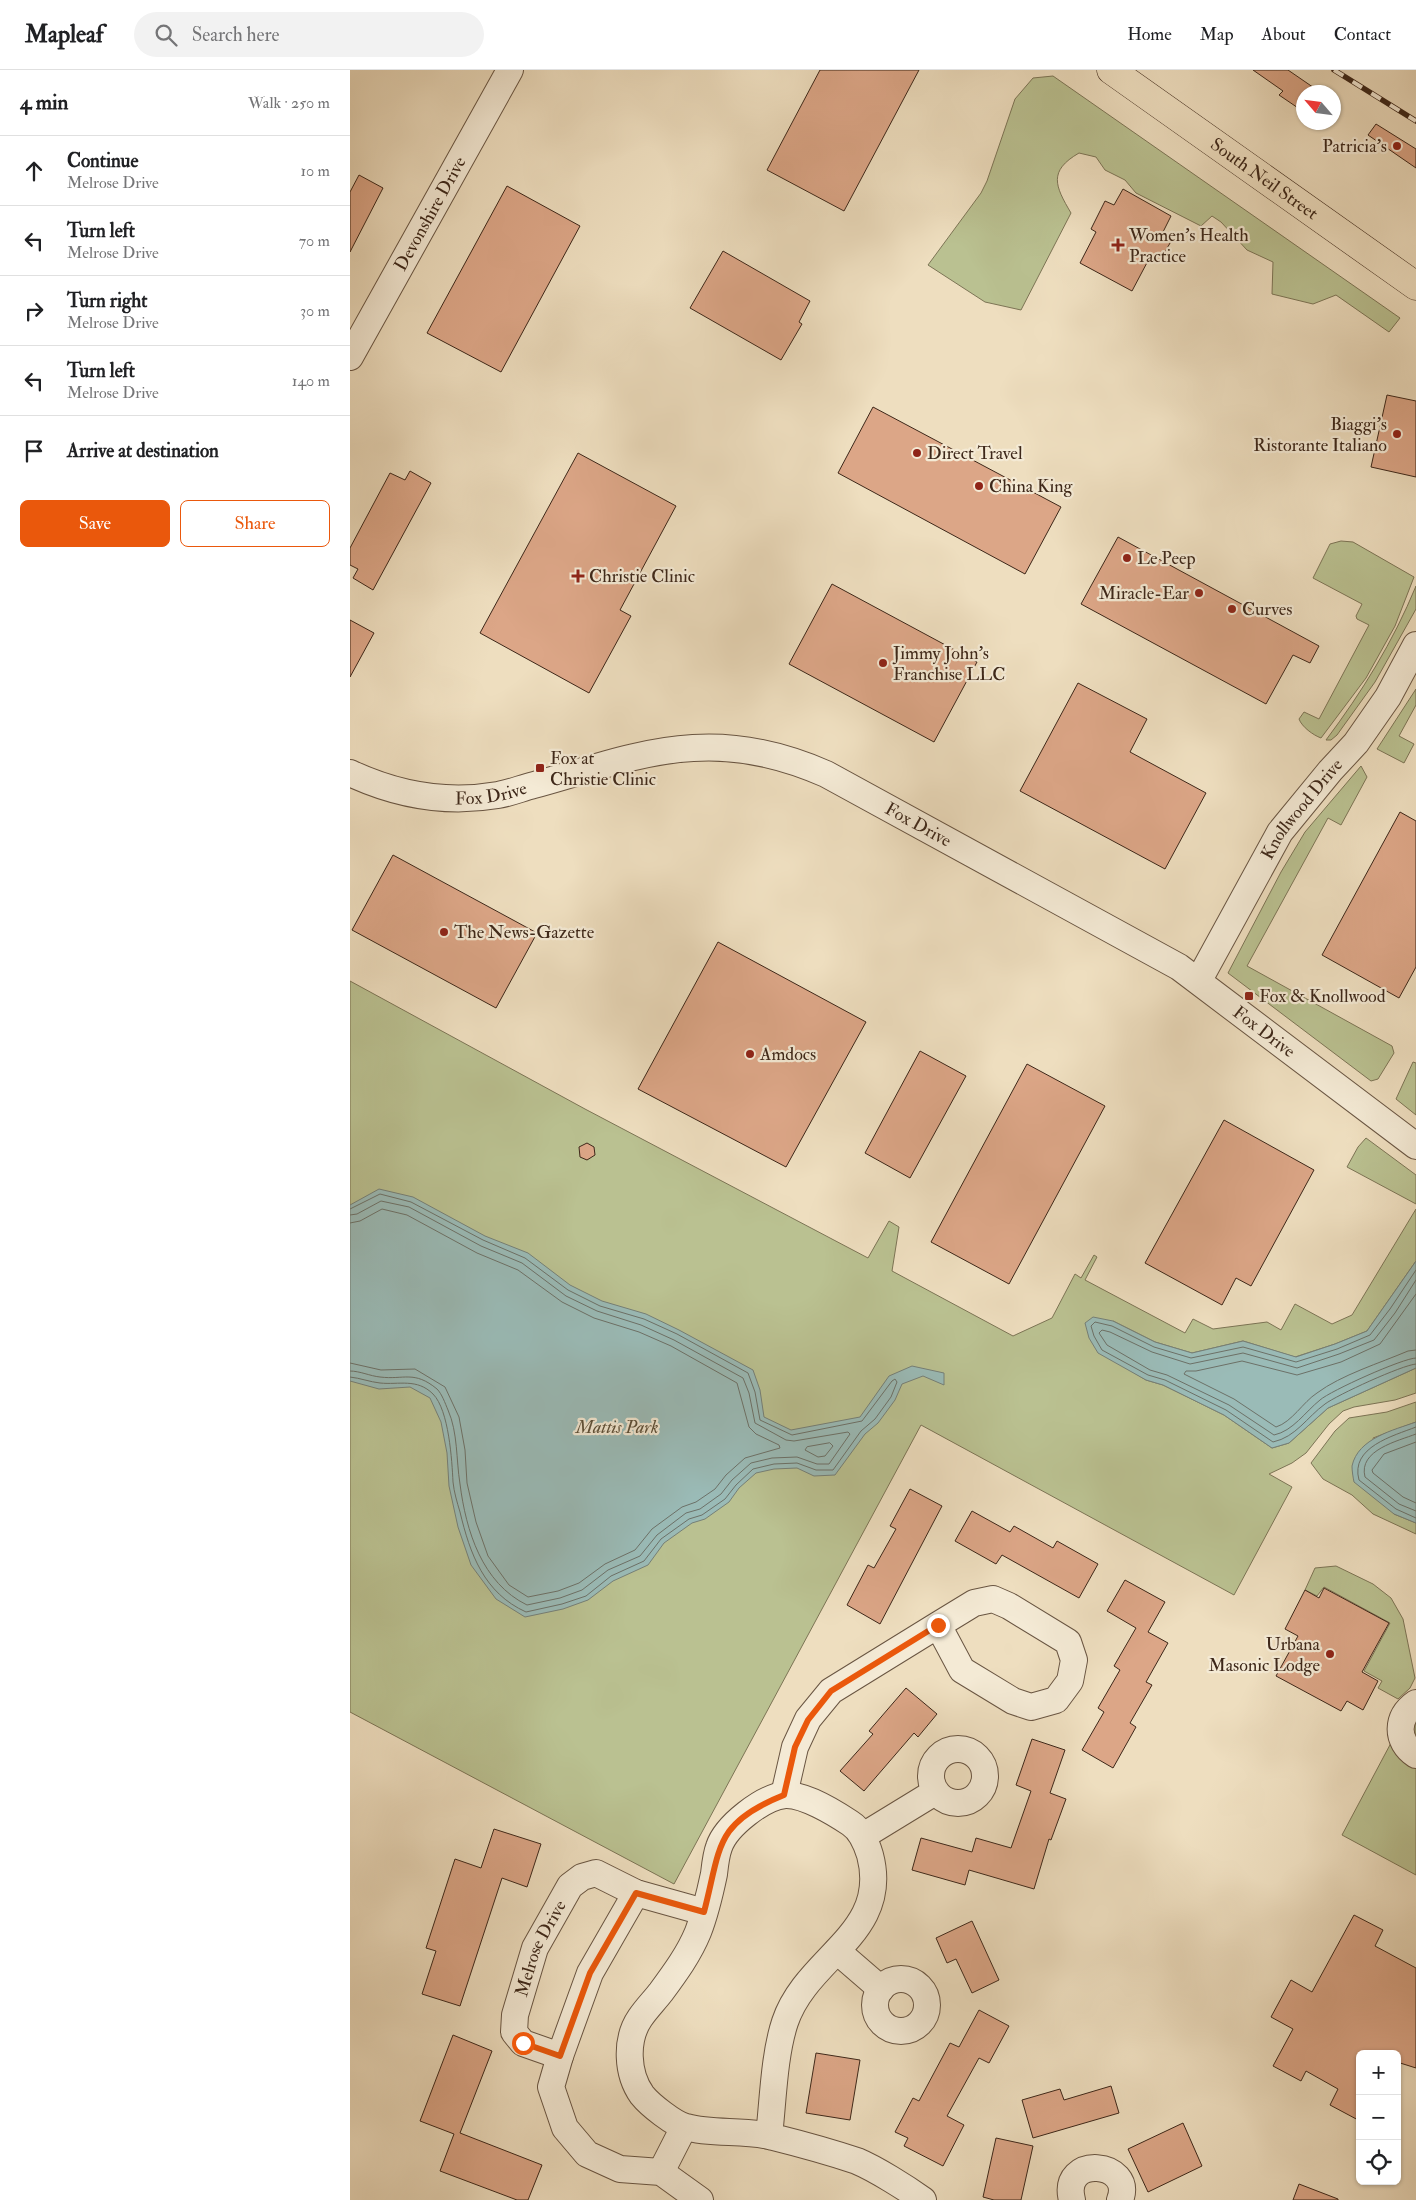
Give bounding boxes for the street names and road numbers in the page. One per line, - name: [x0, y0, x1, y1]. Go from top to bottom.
- street label: South Neil Street: [1206, 133, 1323, 225]
- street label: Devonshire Drive: [389, 152, 471, 275]
- street label: Knollwood Drive: [1256, 753, 1348, 863]
- street label: Fox Drive: [455, 776, 530, 810]
- street label: Fox Drive: [881, 797, 956, 852]
- street label: Fox Drive: [1228, 1000, 1301, 1063]
- street label: Melrose Drive: [510, 1896, 571, 1999]

